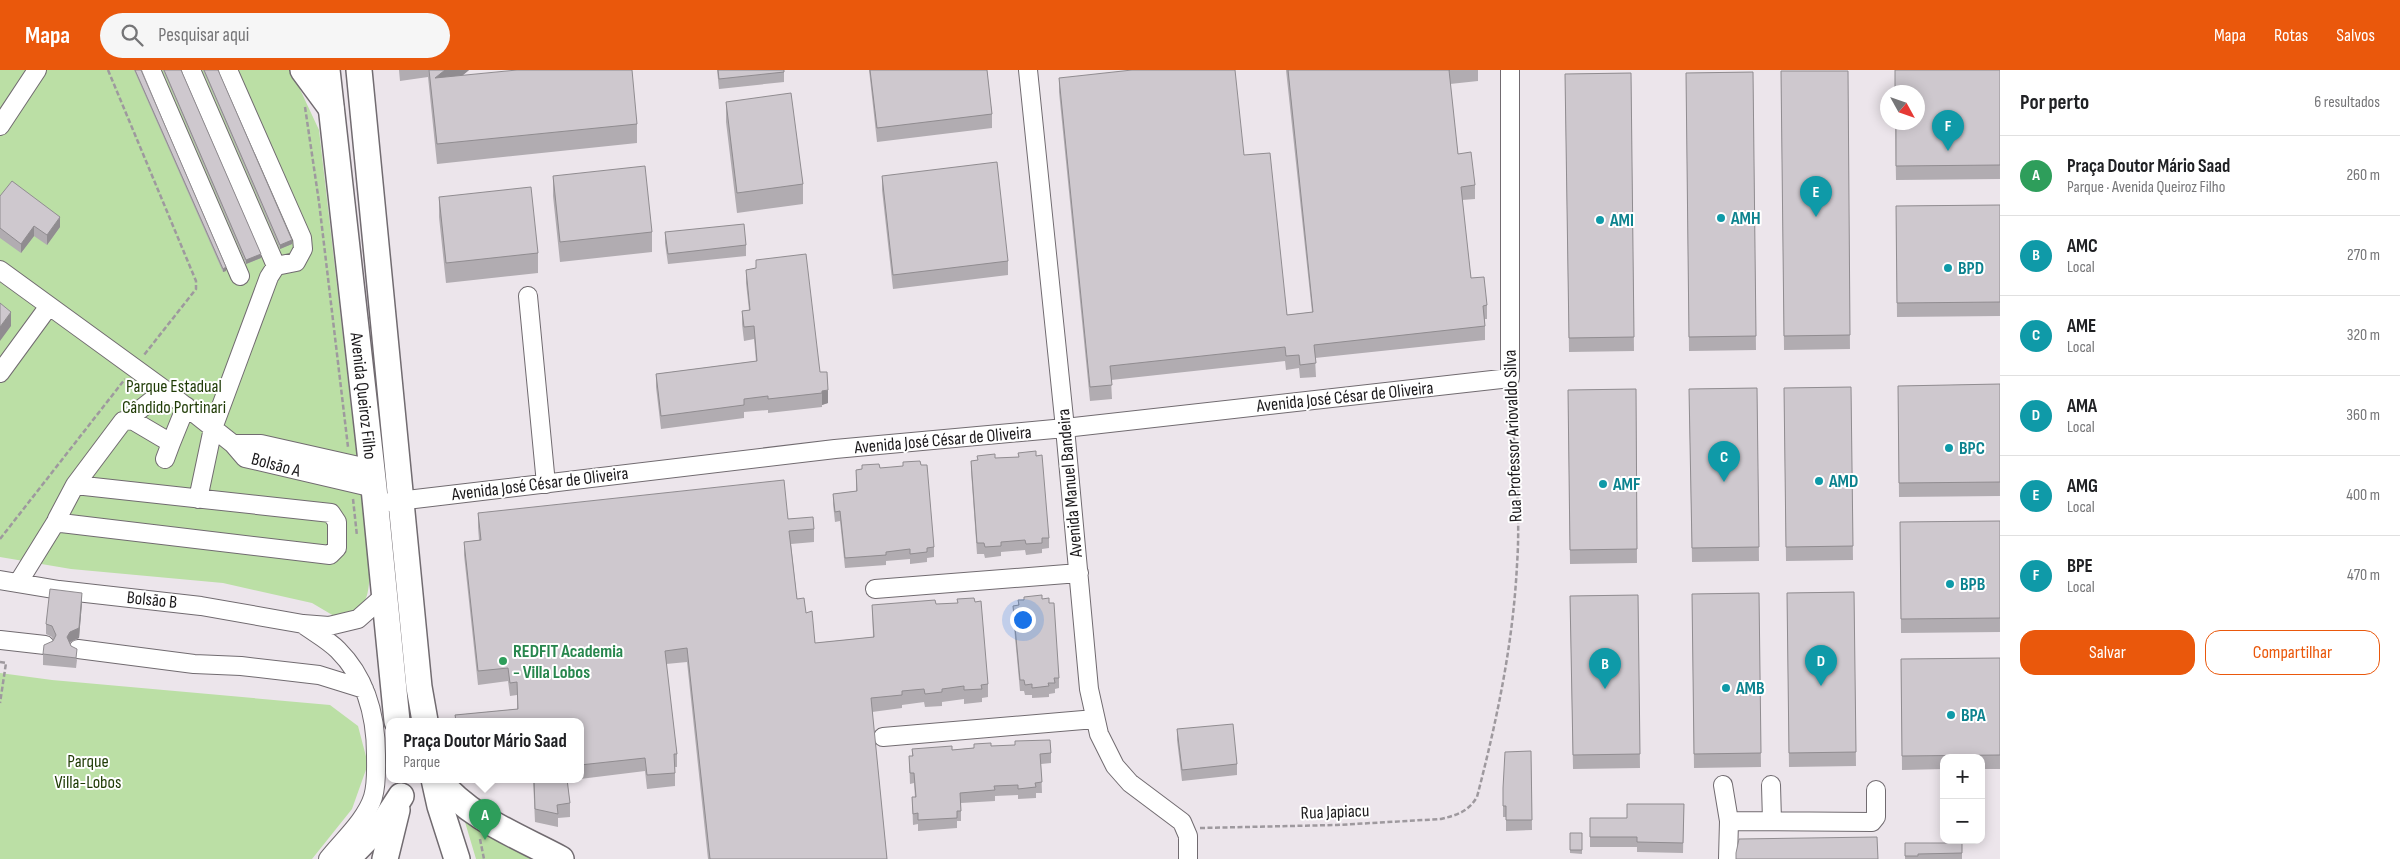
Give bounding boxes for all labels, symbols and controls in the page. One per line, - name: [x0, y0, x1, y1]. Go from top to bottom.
- search box: [100, 13, 450, 58]
- text: Mapa: [25, 21, 70, 50]
- icon: search: [118, 21, 146, 49]
- text: Pesquisar aqui: [158, 24, 249, 47]
- text: Mapa: [2214, 25, 2246, 46]
- text: Rotas: [2274, 25, 2308, 46]
- text: Salvos: [2336, 25, 2375, 46]
- north arrow: [1880, 85, 1925, 130]
- text: Por perto: [2020, 90, 2089, 115]
- text: 6 resultados: [2314, 93, 2380, 112]
- pin: F: [1932, 110, 1964, 151]
- text: Praça Doutor Mário Saad: [2067, 155, 2230, 178]
- text: A: [2032, 166, 2040, 185]
- text: 260 m: [2346, 166, 2380, 185]
- pin: E: [1800, 176, 1832, 217]
- text: Parque · Avenida Queiroz Filho: [2067, 178, 2225, 197]
- place label: AMH: [1730, 208, 1761, 229]
- place label: AMI: [1609, 210, 1634, 231]
- marker: AMH: [1715, 212, 1727, 224]
- marker: AMI: [1594, 214, 1606, 226]
- text: AMC: [2067, 235, 2098, 258]
- text: B: [2032, 246, 2040, 265]
- text: 270 m: [2347, 246, 2380, 265]
- place label: BPD: [1958, 258, 1984, 279]
- text: Local: [2067, 258, 2095, 277]
- marker: BPD: [1942, 262, 1954, 274]
- text: AME: [2067, 315, 2096, 338]
- text: C: [2032, 326, 2040, 345]
- text: 320 m: [2347, 326, 2380, 345]
- street label: Avenida Queiroz Filho: [346, 330, 381, 461]
- text: Local: [2067, 338, 2095, 357]
- street label: Rua Professor Ariovaldo Silva: [1499, 349, 1527, 523]
- park label: Parque Estadual Cândido Portinari: [122, 376, 226, 418]
- street label: Avenida José César de Oliveira: [1255, 377, 1434, 417]
- text: AMA: [2067, 395, 2097, 418]
- text: D: [2032, 406, 2040, 425]
- text: 360 m: [2346, 406, 2380, 425]
- street label: Avenida Manuel Bandeira: [1053, 408, 1087, 559]
- text: Local: [2067, 418, 2095, 437]
- street label: Avenida José César de Oliveira: [853, 422, 1032, 458]
- place label: BPC: [1959, 438, 1985, 459]
- pin: C: [1708, 441, 1740, 482]
- marker: BPC: [1943, 442, 1955, 454]
- street label: Bolsão A: [249, 448, 303, 482]
- street label: Avenida José César de Oliveira: [450, 463, 629, 505]
- place label: AMD: [1828, 471, 1858, 492]
- place label: AMF: [1612, 474, 1641, 495]
- marker: AMD: [1813, 475, 1825, 487]
- text: AMG: [2067, 475, 2098, 498]
- marker: AMF: [1597, 478, 1609, 490]
- text: E: [2033, 486, 2039, 505]
- text: 400 m: [2346, 486, 2380, 505]
- text: Local: [2067, 498, 2095, 517]
- text: BPE: [2067, 555, 2093, 578]
- text: F: [2033, 566, 2039, 585]
- text: 470 m: [2347, 566, 2380, 585]
- place label: BPB: [1960, 574, 1986, 595]
- marker: BPB: [1944, 578, 1956, 590]
- text: Local: [2067, 578, 2095, 597]
- street label: Bolsão B: [126, 587, 178, 613]
- your location: [1010, 607, 1036, 633]
- button: Salvar: [2020, 630, 2195, 675]
- button: Compartilhar: [2205, 630, 2380, 675]
- place label: REDFIT Academia - Villa Lobos: [513, 641, 623, 683]
- pin: D: [1805, 645, 1837, 686]
- pin: B: [1589, 648, 1621, 689]
- marker: REDFIT Academia - Villa Lobos: [497, 655, 509, 667]
- place label: AMB: [1735, 678, 1765, 699]
- marker: AMB: [1720, 682, 1732, 694]
- place label: BPA: [1961, 705, 1986, 726]
- marker: BPA: [1945, 709, 1957, 721]
- popup: [386, 718, 584, 783]
- text: Praça Doutor Mário Saad: [403, 730, 567, 753]
- park label: Parque Villa-Lobos: [54, 751, 122, 793]
- text: Parque: [403, 753, 440, 772]
- map controls: [1940, 754, 1985, 844]
- button: +: [1940, 754, 1985, 799]
- pin: A: [469, 799, 501, 840]
- button: −: [1940, 799, 1985, 844]
- street label: Rua Japiacu: [1300, 800, 1370, 824]

